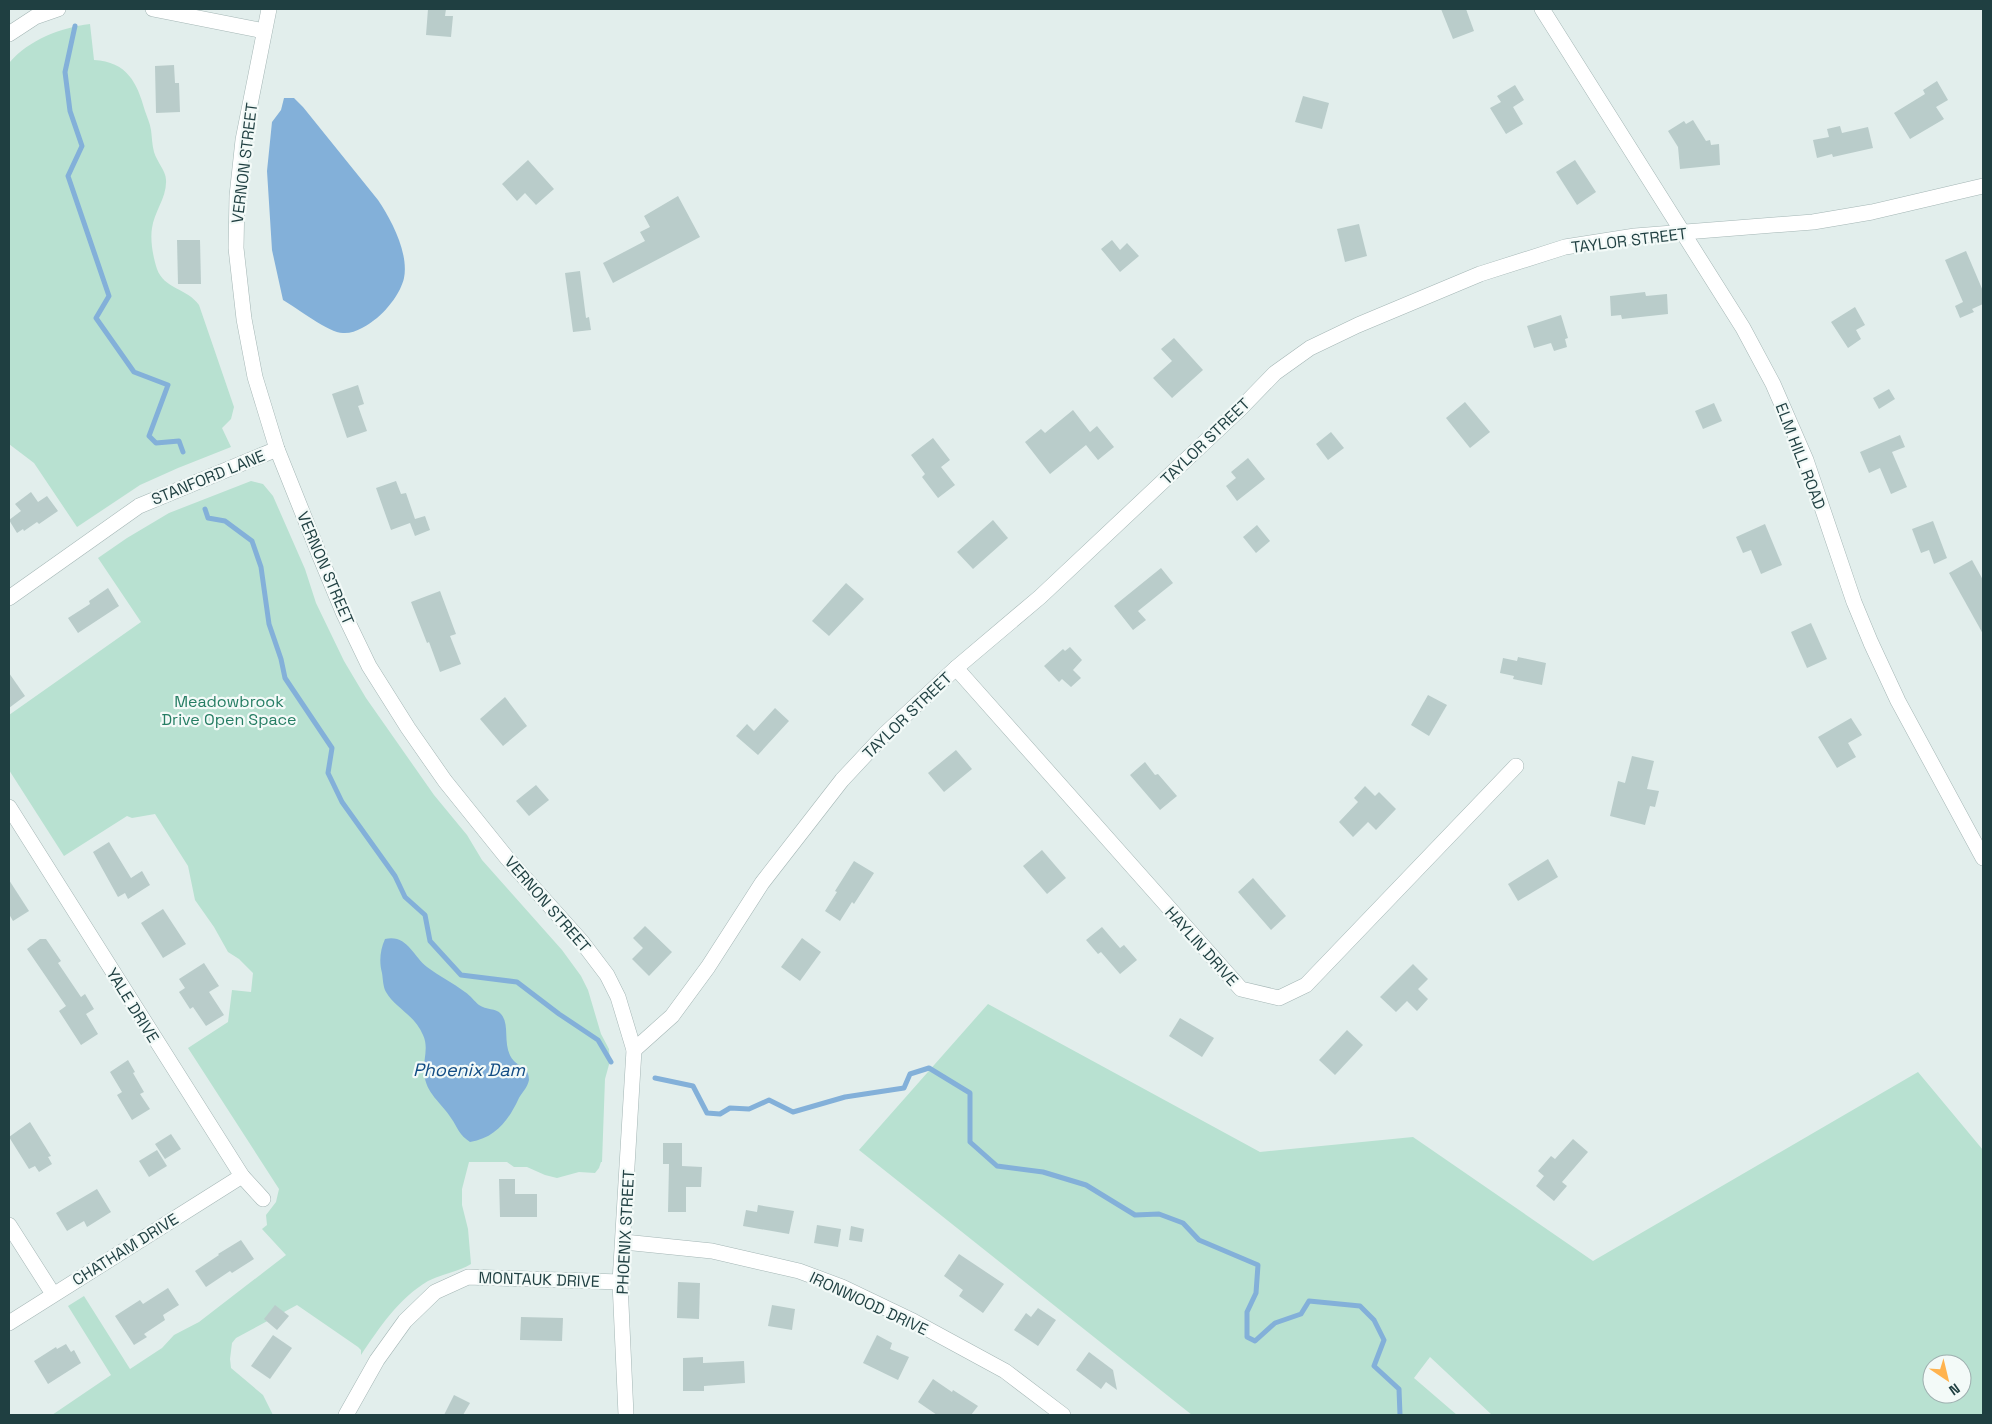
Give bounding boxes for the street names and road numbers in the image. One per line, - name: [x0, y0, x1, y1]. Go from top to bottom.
- street label: VERNON STREET: [227, 102, 262, 225]
- street label: TAYLOR STREET: [1570, 223, 1688, 258]
- street label: TAYLOR STREET: [1156, 393, 1255, 489]
- street label: ELM HILL ROAD: [1771, 400, 1831, 513]
- street label: STANFORD LANE: [148, 445, 268, 510]
- street label: VERNON STREET: [292, 508, 359, 628]
- street label: TAYLOR STREET: [858, 667, 957, 763]
- street label: VERNON STREET: [500, 852, 595, 957]
- street label: HAYLIN DRIVE: [1160, 902, 1243, 991]
- street label: YALE DRIVE: [101, 964, 164, 1046]
- street label: PHOENIX STREET: [612, 1169, 639, 1295]
- street label: CHATHAM DRIVE: [68, 1208, 182, 1290]
- street label: MONTAUK DRIVE: [478, 1267, 600, 1292]
- street label: IRONWOOD DRIVE: [806, 1267, 931, 1340]

